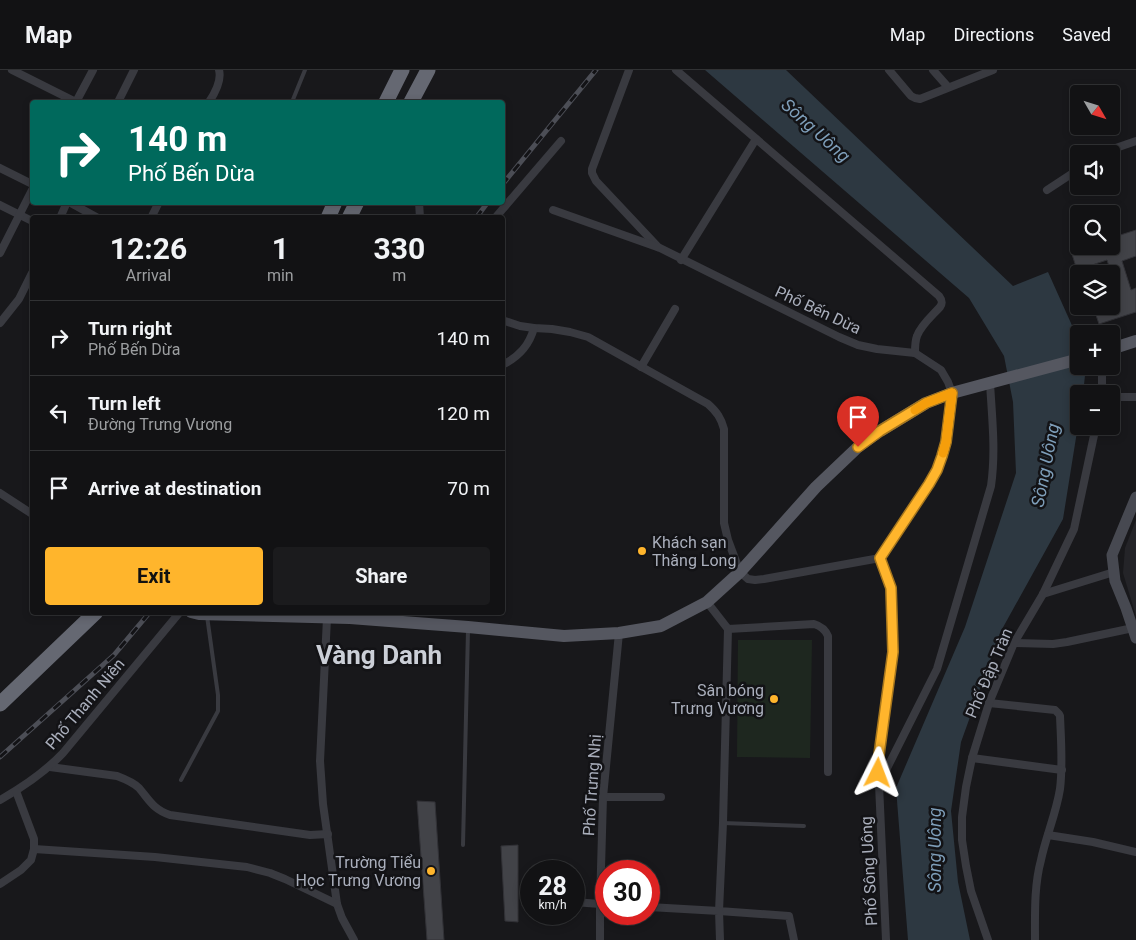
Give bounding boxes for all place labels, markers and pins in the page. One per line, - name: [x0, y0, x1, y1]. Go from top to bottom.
- pin: [837, 396, 879, 447]
- place label: Khách sạn Thăng Long: [652, 533, 736, 570]
- marker: Khách sạn Thăng Long: [636, 545, 648, 557]
- place label: Sân bóng Trưng Vương: [671, 681, 764, 718]
- marker: Sân bóng Trưng Vương: [768, 693, 780, 705]
- place label: Trường Tiểu Học Trưng Vương: [296, 853, 421, 890]
- marker: Trường Tiểu Học Trưng Vương: [425, 865, 437, 877]

